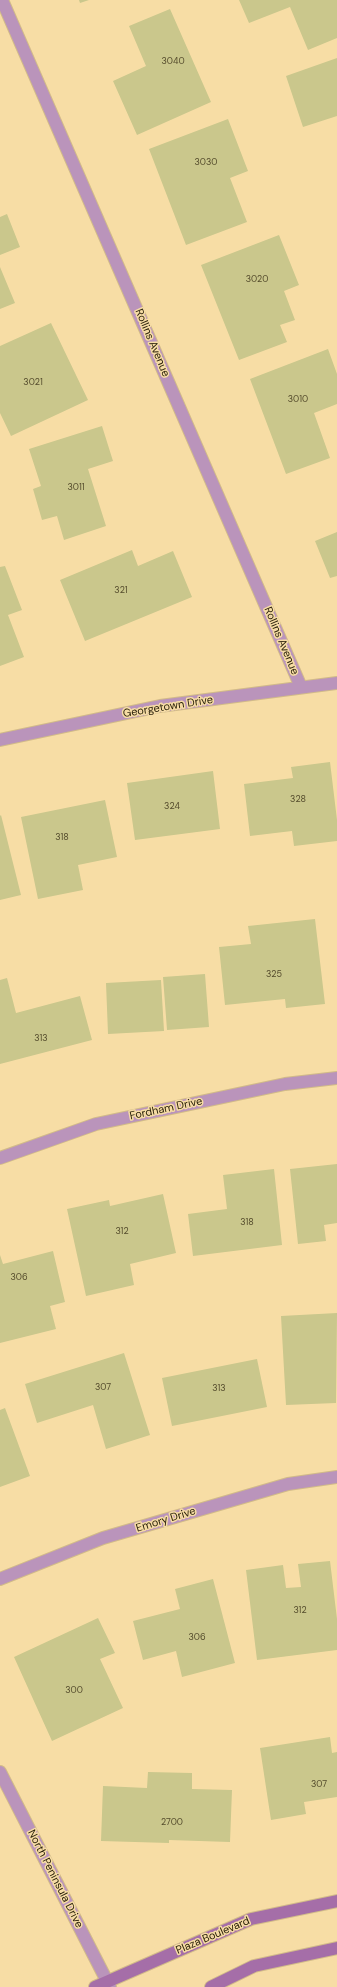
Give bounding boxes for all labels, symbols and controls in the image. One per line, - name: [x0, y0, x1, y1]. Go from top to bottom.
- house number: 3040: [161, 57, 185, 67]
- house number: 3030: [195, 158, 217, 168]
- house number: 3020: [246, 275, 268, 285]
- street label: Rollins Avenue: [132, 307, 172, 379]
- house number: 3021: [23, 378, 43, 388]
- house number: 3010: [288, 395, 308, 405]
- house number: 3011: [67, 483, 85, 493]
- house number: 321: [114, 586, 128, 596]
- street label: Rollins Avenue: [261, 605, 301, 677]
- street label: Georgetown Drive: [122, 693, 214, 721]
- house number: 328: [290, 795, 306, 805]
- house number: 324: [164, 802, 180, 812]
- house number: 318: [55, 833, 69, 843]
- house number: 325: [266, 970, 282, 980]
- house number: 313: [34, 1034, 48, 1044]
- street label: Fordham Drive: [128, 1095, 204, 1123]
- house number: 318: [240, 1218, 254, 1228]
- house number: 312: [115, 1227, 129, 1237]
- house number: 306: [10, 1273, 28, 1283]
- house number: 307: [95, 1383, 111, 1393]
- house number: 313: [212, 1384, 226, 1394]
- street label: Emory Drive: [135, 1505, 197, 1535]
- house number: 312: [293, 1606, 307, 1616]
- house number: 306: [188, 1633, 206, 1643]
- house number: 300: [65, 1686, 83, 1696]
- house number: 307: [311, 1780, 327, 1790]
- house number: 2700: [161, 1818, 183, 1828]
- street label: North Peninsula Drive: [24, 1828, 86, 1930]
- street label: Plaza Boulevard: [174, 1914, 252, 1958]

